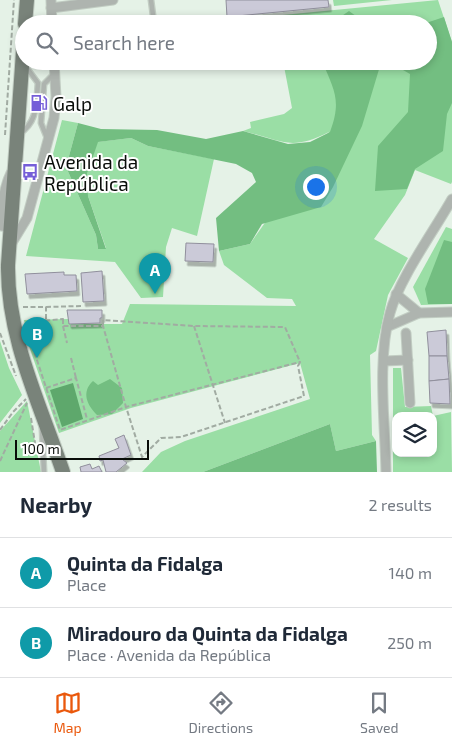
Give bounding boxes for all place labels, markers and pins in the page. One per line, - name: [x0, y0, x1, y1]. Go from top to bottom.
- place label: Galp: [53, 92, 92, 115]
- fuel station icon: Galp: [29, 93, 49, 113]
- place label: Avenida da República: [44, 150, 138, 195]
- bus stop icon: Avenida da República: [20, 162, 40, 182]
- pin: A: [139, 253, 171, 294]
- pin: B: [21, 317, 53, 358]

